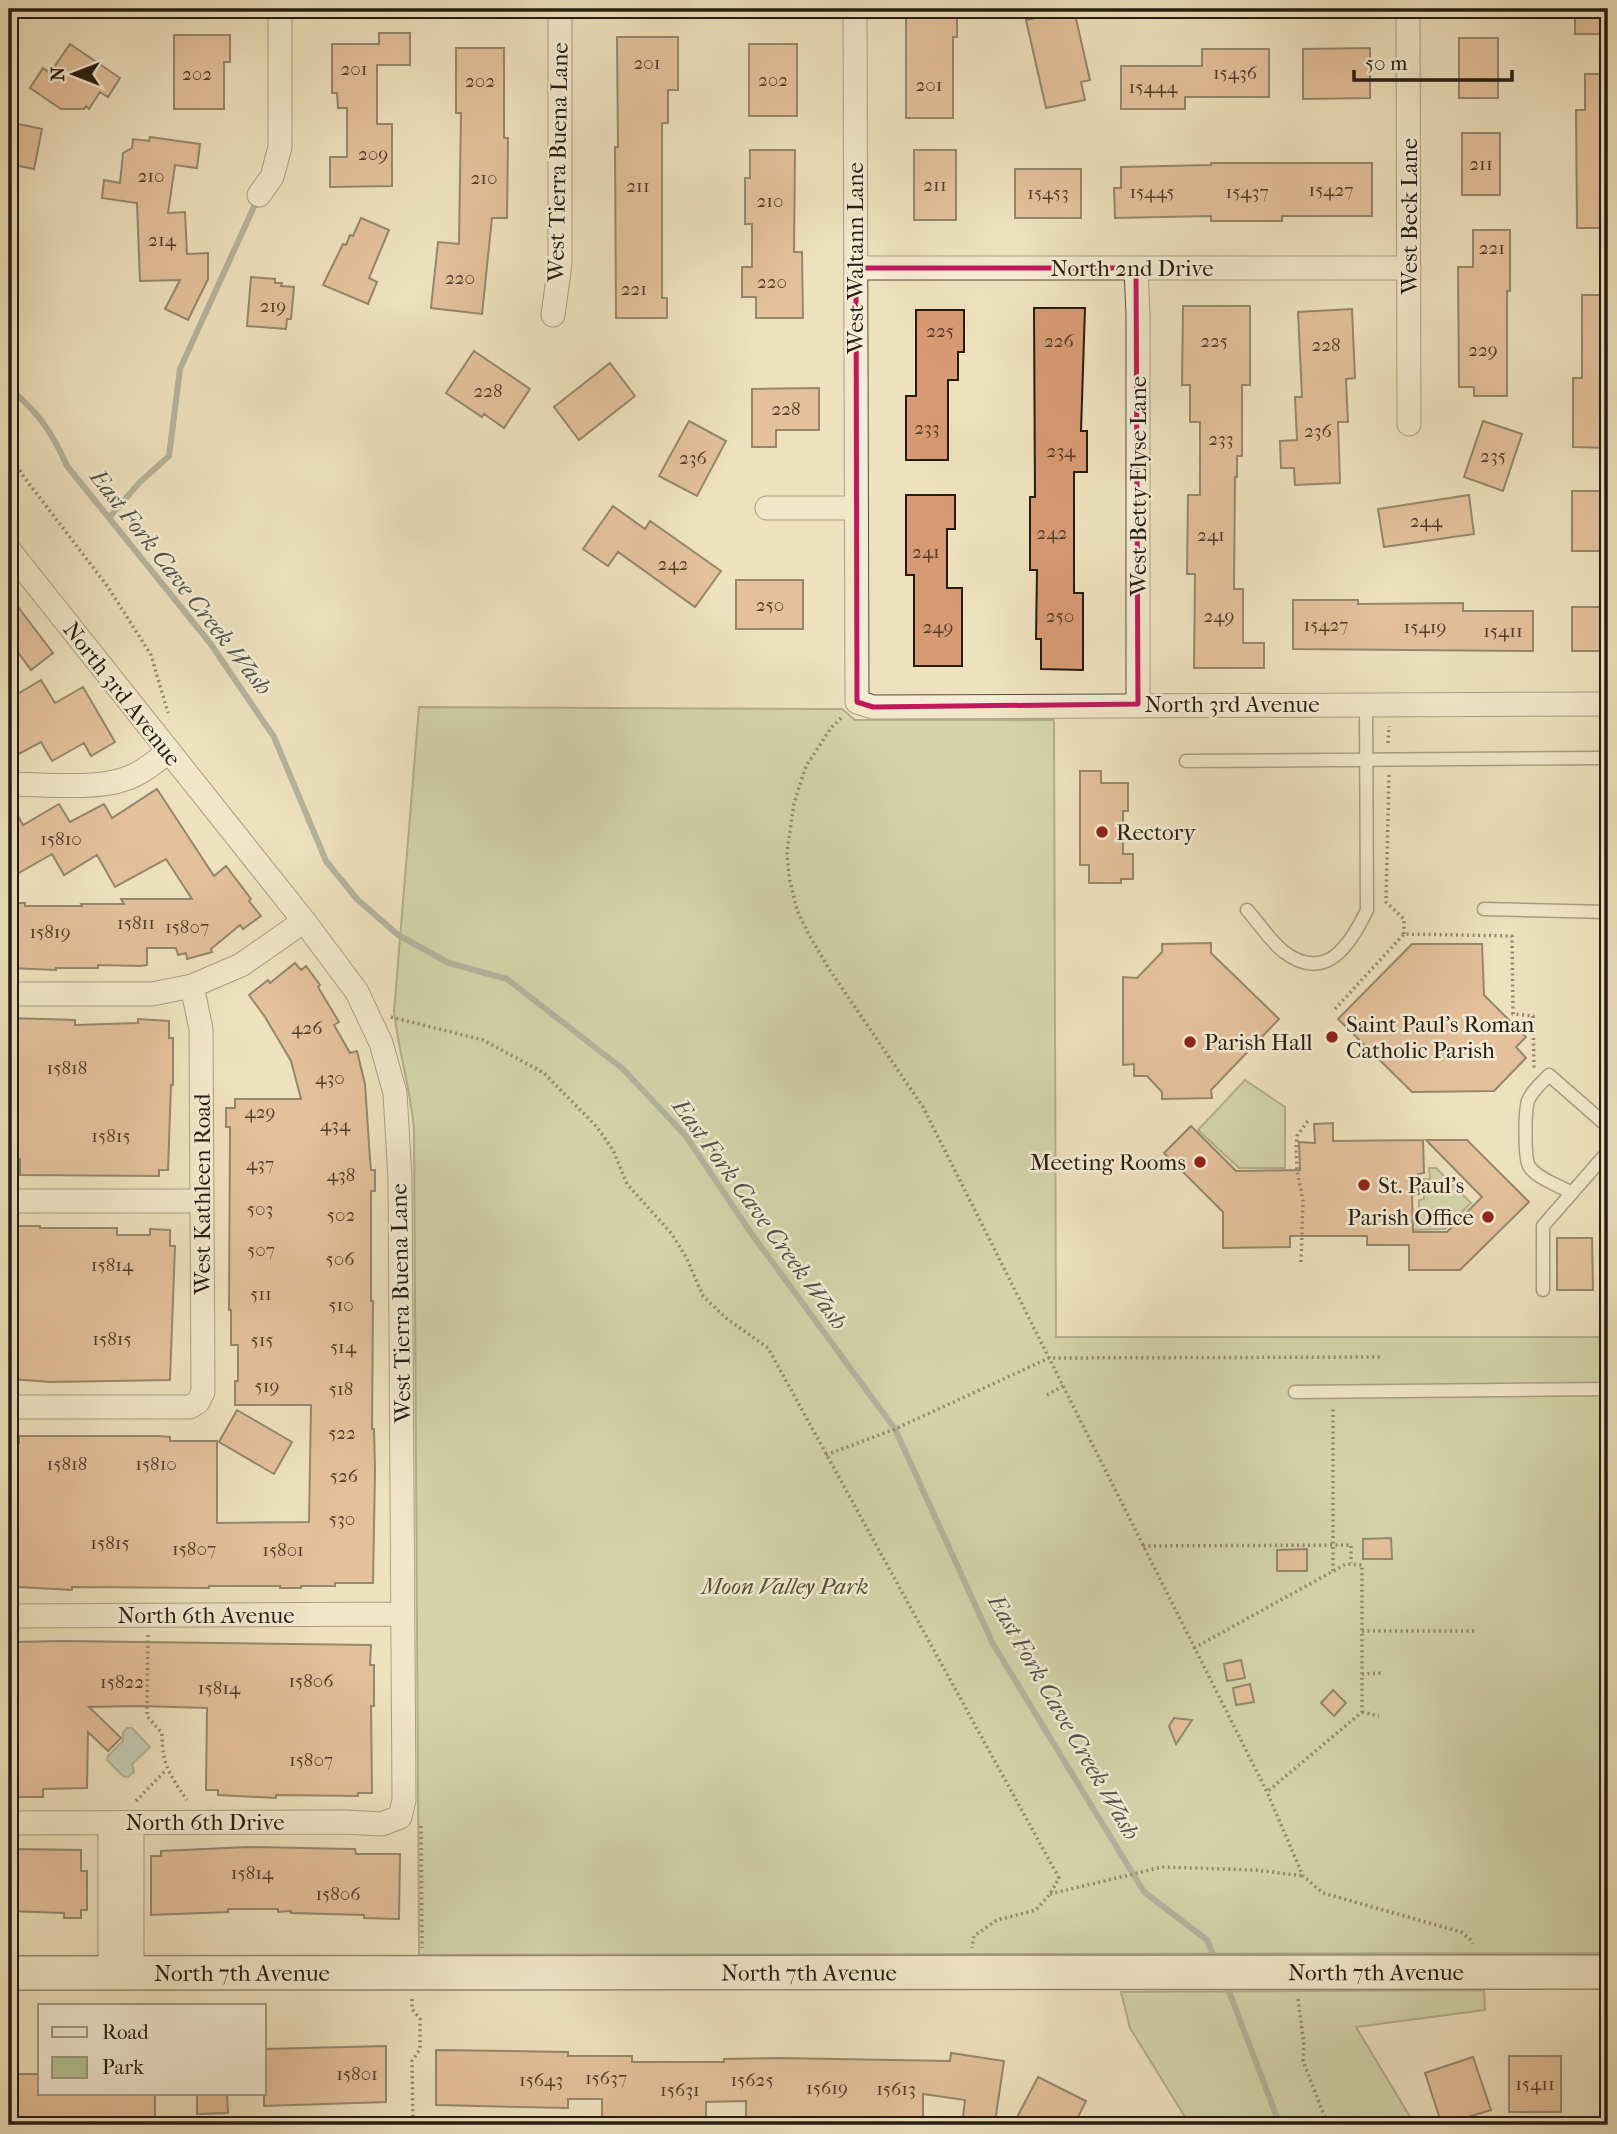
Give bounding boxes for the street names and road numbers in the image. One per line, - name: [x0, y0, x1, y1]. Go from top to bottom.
- street label: West Tierra Buena Lane: [542, 42, 574, 283]
- street label: West Beck Lane: [1396, 138, 1423, 295]
- street label: West Waltann Lane: [842, 162, 869, 355]
- street label: North 2nd Drive: [1050, 255, 1214, 282]
- street label: West Betty Elyse Lane: [1125, 376, 1152, 597]
- street label: North 3rd Avenue: [57, 617, 187, 771]
- street label: North 3rd Avenue: [1144, 691, 1320, 718]
- street label: West Kathleen Road: [189, 1093, 216, 1296]
- street label: West Tierra Buena Lane: [385, 1183, 417, 1424]
- street label: North 6th Avenue: [117, 1602, 295, 1629]
- street label: North 6th Drive: [125, 1809, 285, 1836]
- street label: North 7th Avenue: [154, 1959, 330, 1986]
- street label: North 7th Avenue: [721, 1959, 897, 1986]
- street label: North 7th Avenue: [1288, 1959, 1464, 1986]

